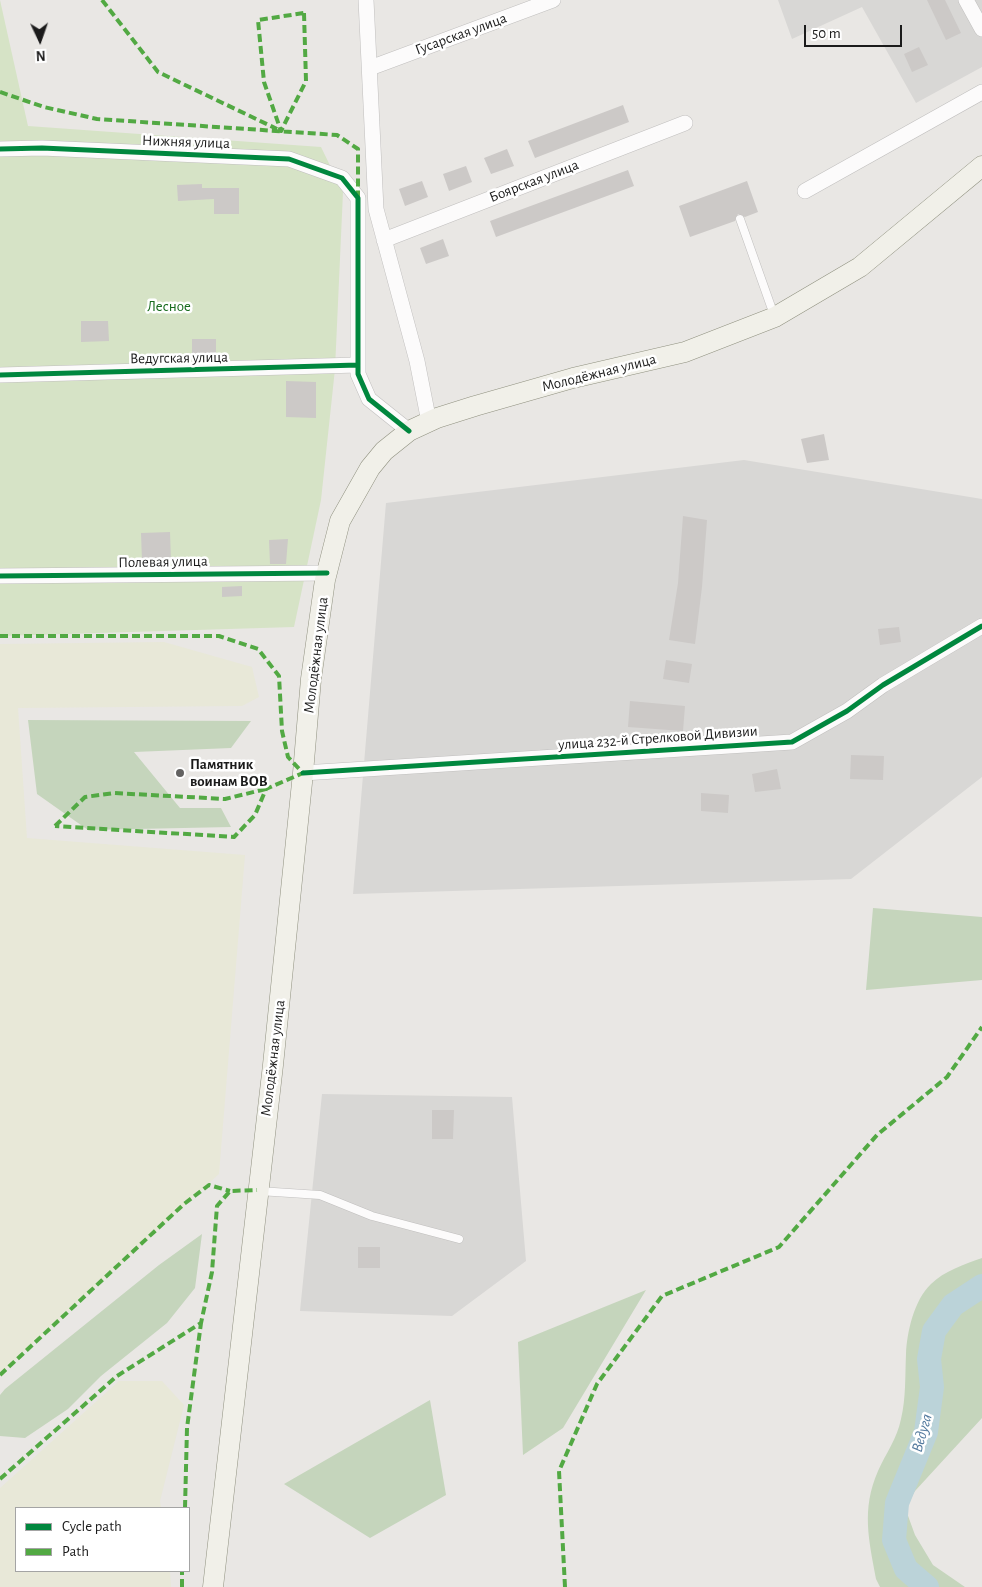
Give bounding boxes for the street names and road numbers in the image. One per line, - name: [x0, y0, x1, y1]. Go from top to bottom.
- street label: Гусарская улица: [413, 9, 509, 59]
- street label: Нижняя улица: [142, 131, 230, 153]
- street label: Боярская улица: [487, 156, 581, 206]
- street label: Ведугская улица: [130, 348, 228, 368]
- street label: Молодёжная улица: [540, 350, 658, 396]
- street label: Полевая улица: [118, 552, 208, 572]
- street label: Молодёжная улица: [300, 596, 332, 714]
- street label: улица 232-й Стрелковой Дивизии: [558, 722, 758, 754]
- street label: Молодёжная улица: [257, 999, 289, 1117]

